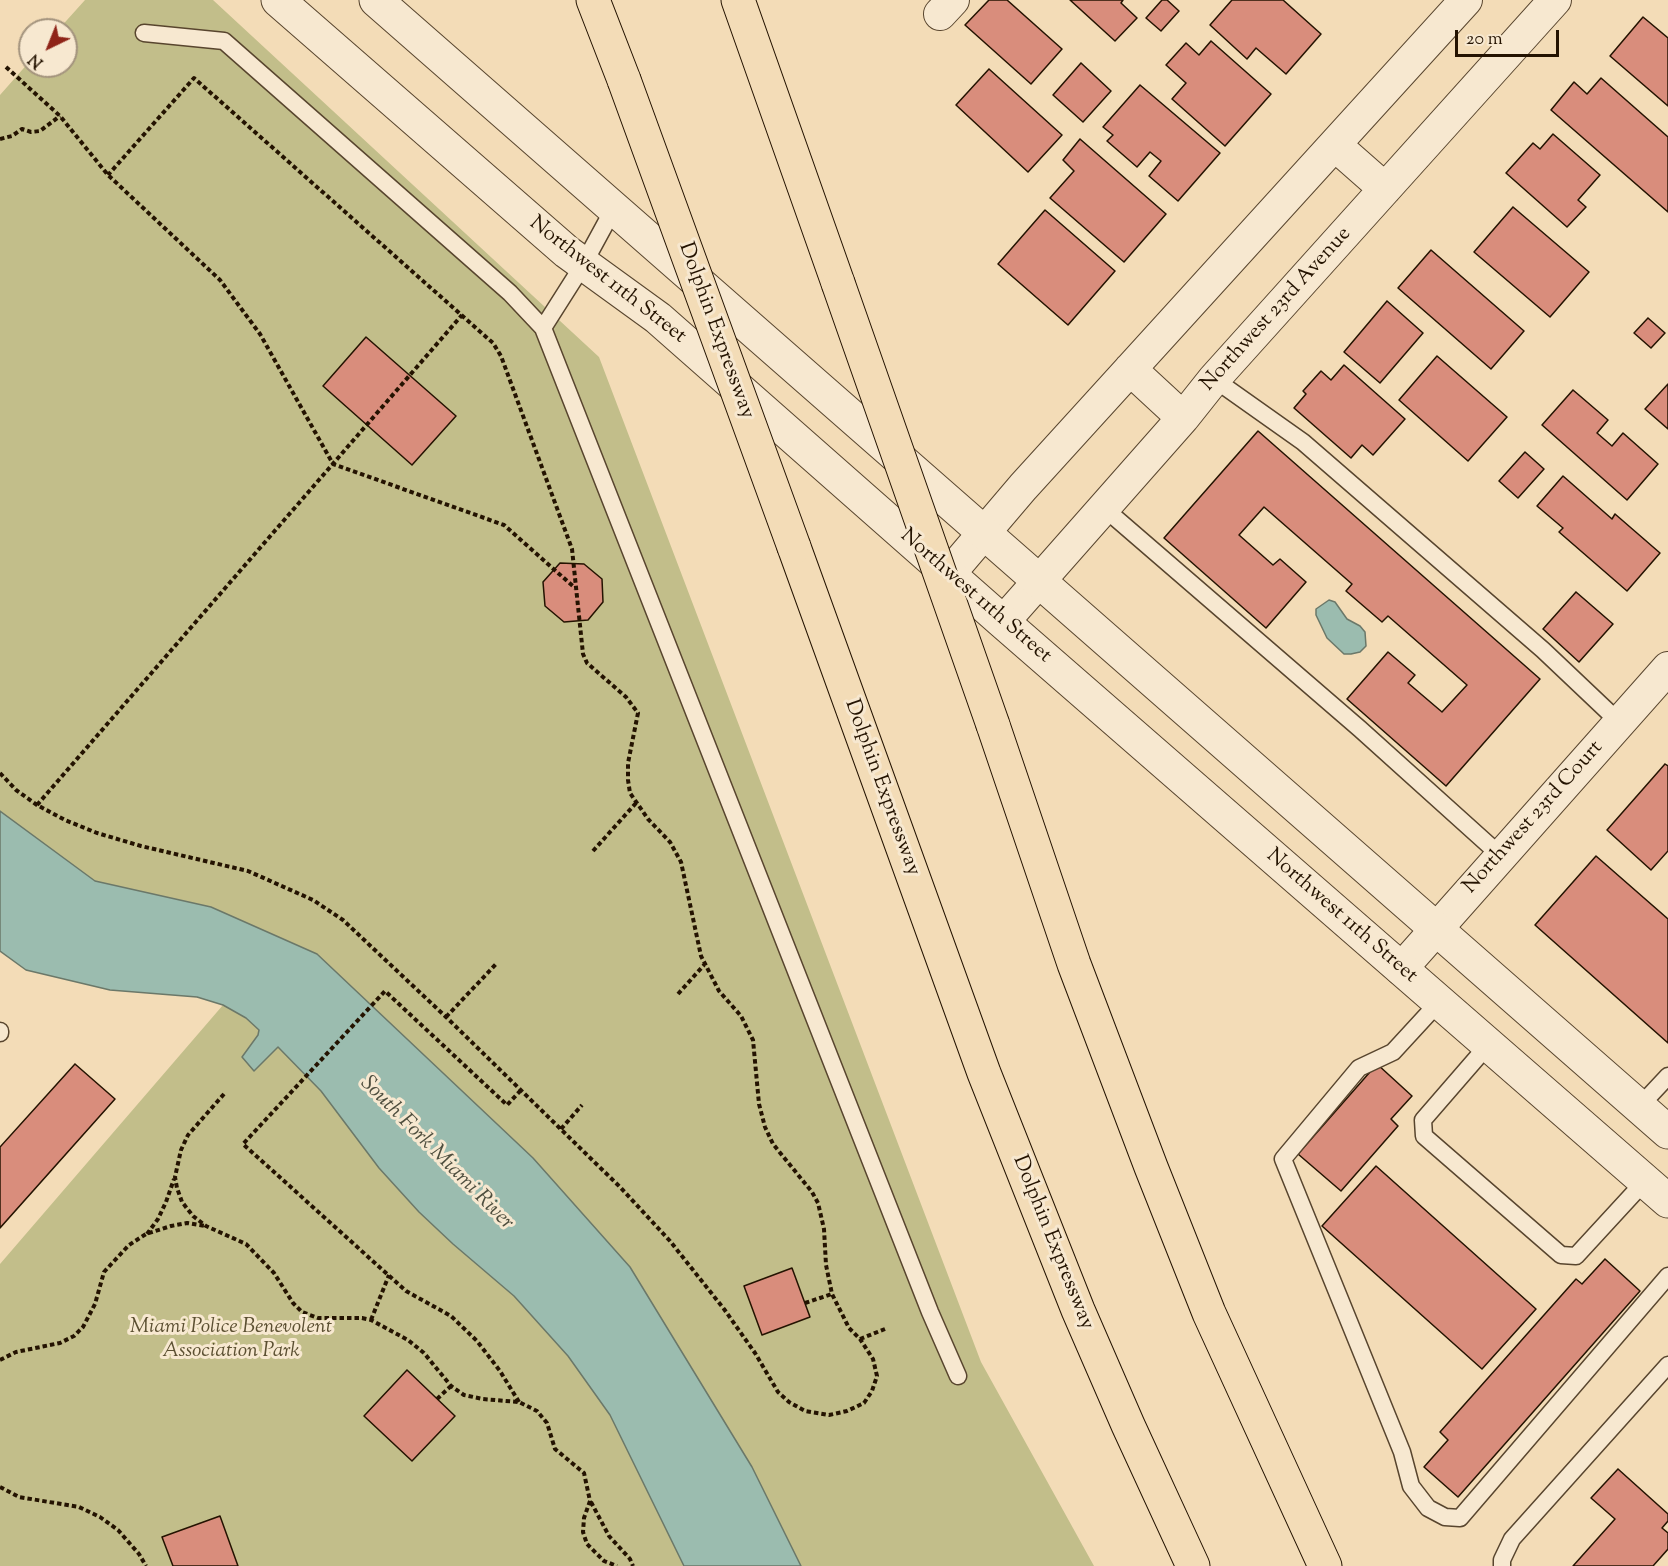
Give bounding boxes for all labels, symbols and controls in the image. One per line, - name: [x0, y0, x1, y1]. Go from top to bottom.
- north arrow: [18, 18, 78, 78]
- scale bar: [1458, 18, 1562, 56]
- text: 20 m: [1466, 27, 1503, 53]
- text: N: [24, 47, 49, 73]
- street label: Northwest 11th Street: [523, 212, 691, 350]
- street label: Northwest 23rd Avenue: [1197, 223, 1357, 397]
- street label: Dolphin Expressway: [671, 239, 759, 423]
- street label: Northwest 11th Street: [894, 524, 1056, 670]
- street label: Dolphin Expressway: [837, 696, 925, 880]
- street label: Northwest 23rd Court: [1459, 736, 1609, 900]
- street label: Northwest 11th Street: [1260, 844, 1422, 990]
- water label: South Fork Miami River: [354, 1072, 518, 1236]
- street label: Dolphin Expressway: [1006, 1152, 1098, 1334]
- park label: Miami Police Benevolent Association Park: [130, 1315, 332, 1365]

